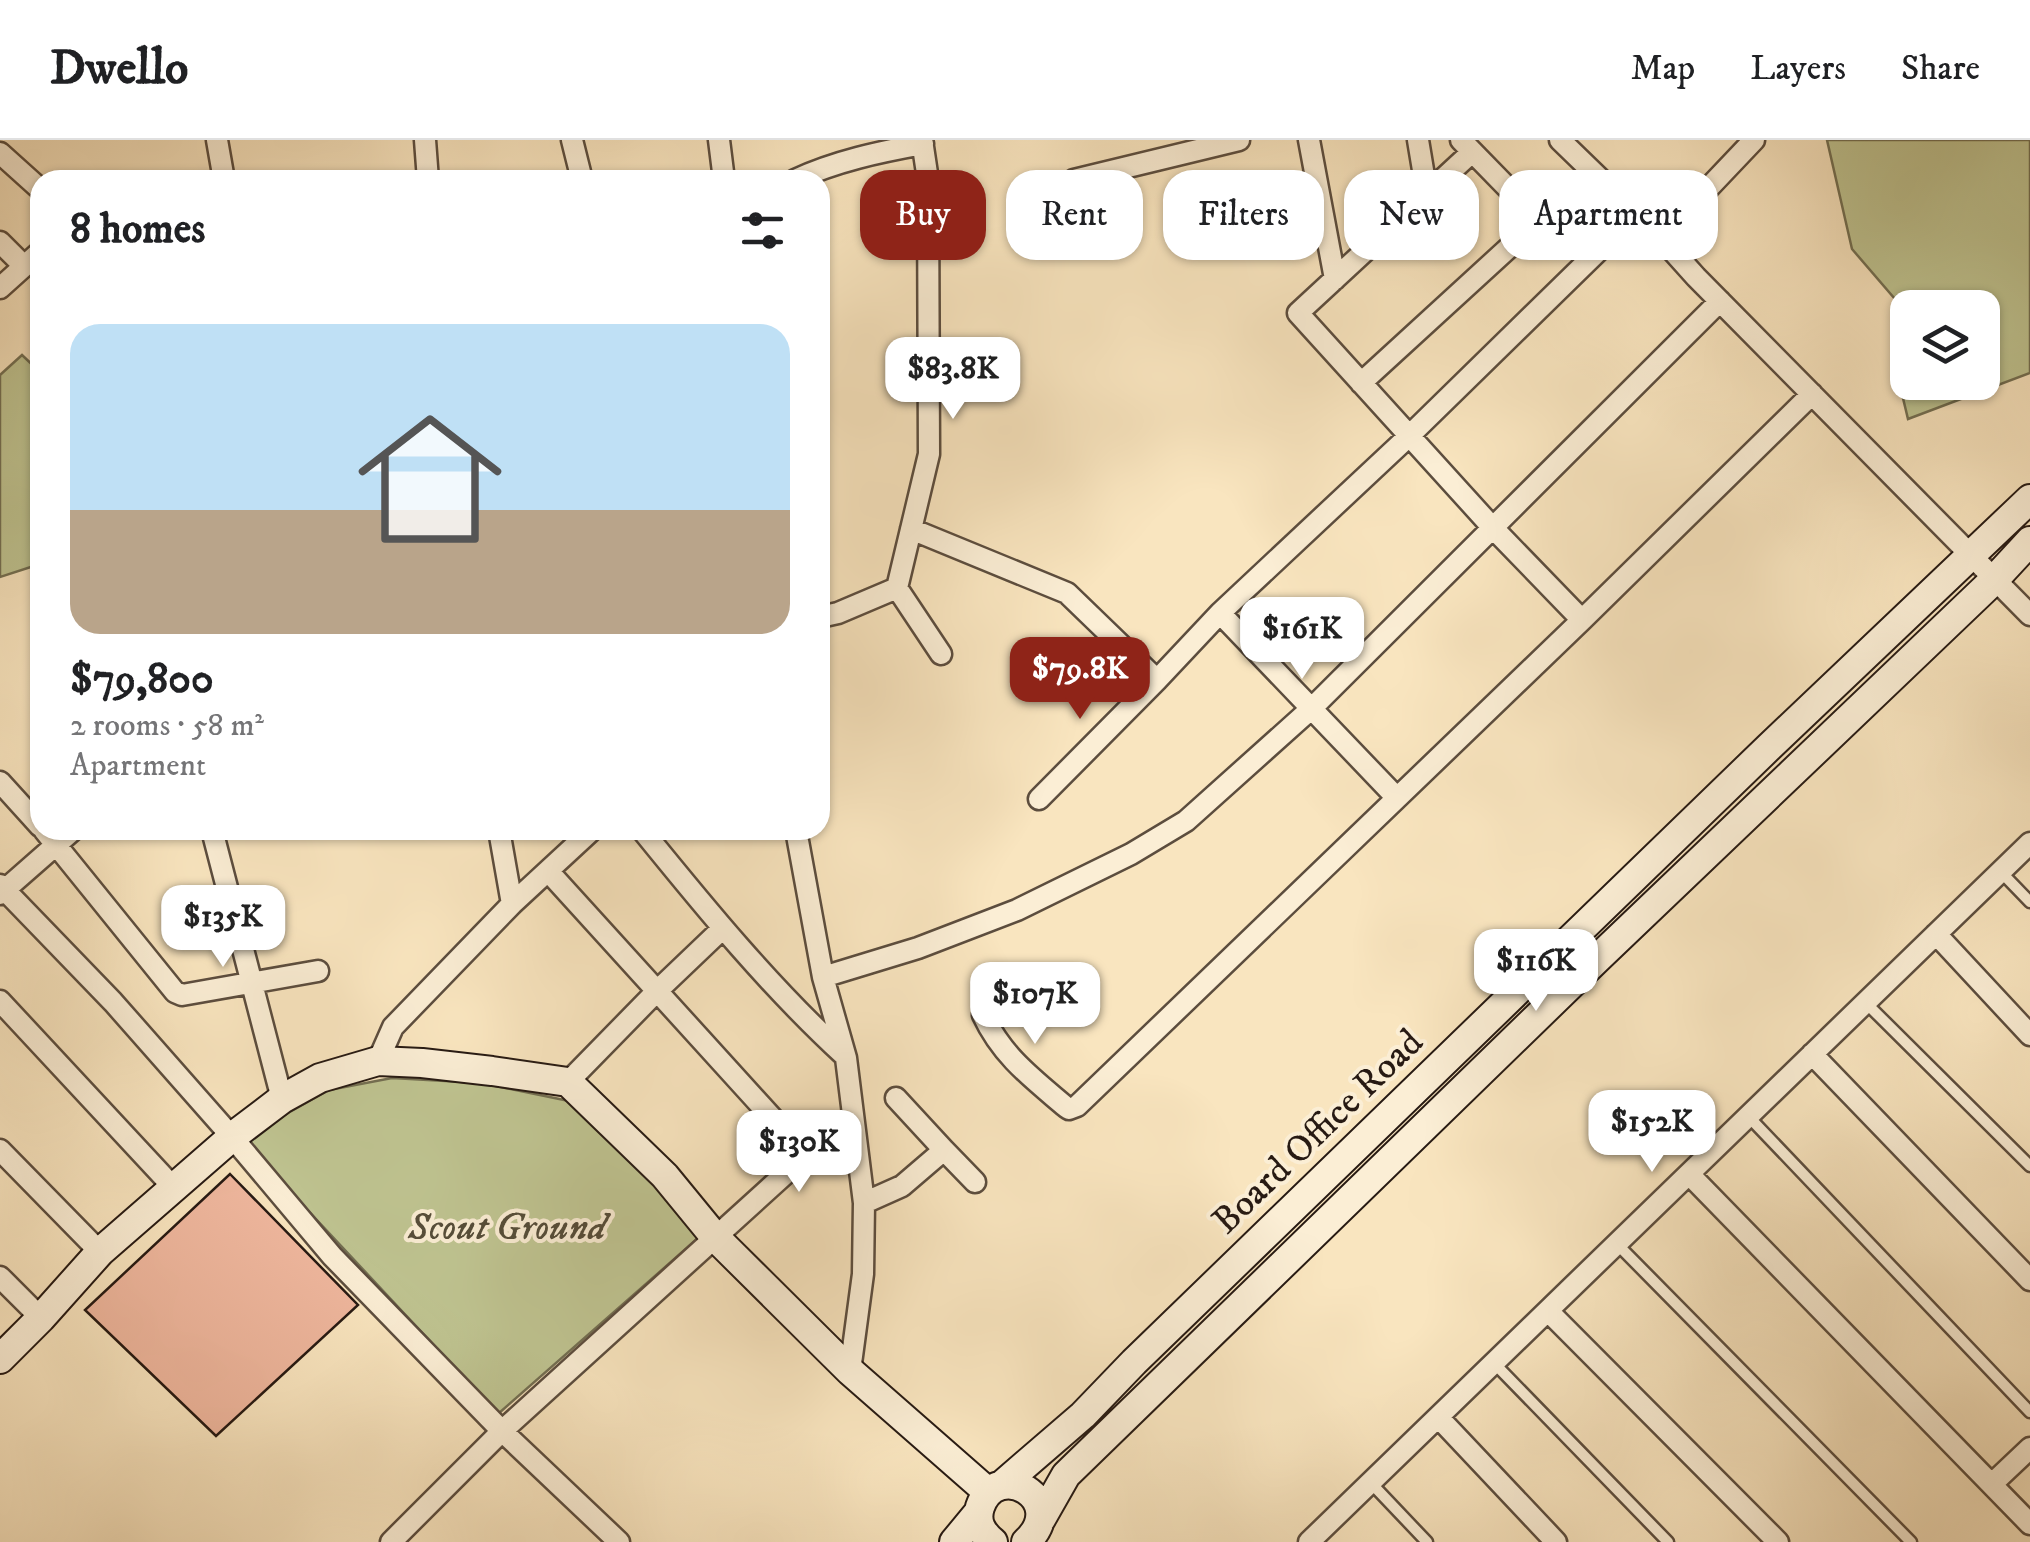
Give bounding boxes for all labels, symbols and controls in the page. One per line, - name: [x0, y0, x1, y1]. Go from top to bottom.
- text: Dwello: [50, 39, 188, 99]
- text: Map: [1631, 47, 1695, 91]
- text: Layers: [1750, 47, 1846, 91]
- text: Share: [1901, 47, 1980, 91]
- chip: Buy: [860, 170, 986, 260]
- chip: Rent: [1006, 170, 1143, 260]
- chip: Filters: [1163, 170, 1324, 260]
- chip: New: [1344, 170, 1479, 260]
- chip: Apartment: [1499, 170, 1718, 260]
- icon: filters: [735, 203, 790, 258]
- text: 8 homes: [70, 204, 205, 256]
- map controls: [1890, 290, 2000, 400]
- button: layers: [1890, 290, 2000, 400]
- pin: $83.8K: [872, 337, 1034, 422]
- text: $83.8K: [907, 349, 999, 389]
- icon: home: [340, 389, 520, 569]
- pin: $161K: [1232, 597, 1372, 682]
- text: $161K: [1262, 609, 1342, 649]
- pin: $79.8K: [999, 637, 1161, 722]
- text: $79.8K: [1032, 649, 1128, 689]
- text: $79,800: [70, 654, 214, 706]
- text: 2 rooms · 58 m²: [70, 706, 264, 746]
- text: Apartment: [70, 746, 206, 786]
- pin: $135K: [153, 885, 293, 970]
- text: $135K: [183, 897, 263, 937]
- pin: $116K: [1466, 929, 1606, 1014]
- text: $116K: [1496, 941, 1576, 981]
- pin: $107K: [965, 962, 1105, 1047]
- text: $107K: [992, 974, 1078, 1014]
- street label: Board Office Road: [1202, 1019, 1434, 1245]
- pin: $152K: [1582, 1090, 1722, 1175]
- text: $152K: [1610, 1102, 1694, 1142]
- pin: $130K: [729, 1110, 869, 1195]
- text: $130K: [759, 1122, 839, 1162]
- park label: Scout Ground: [407, 1204, 611, 1252]

